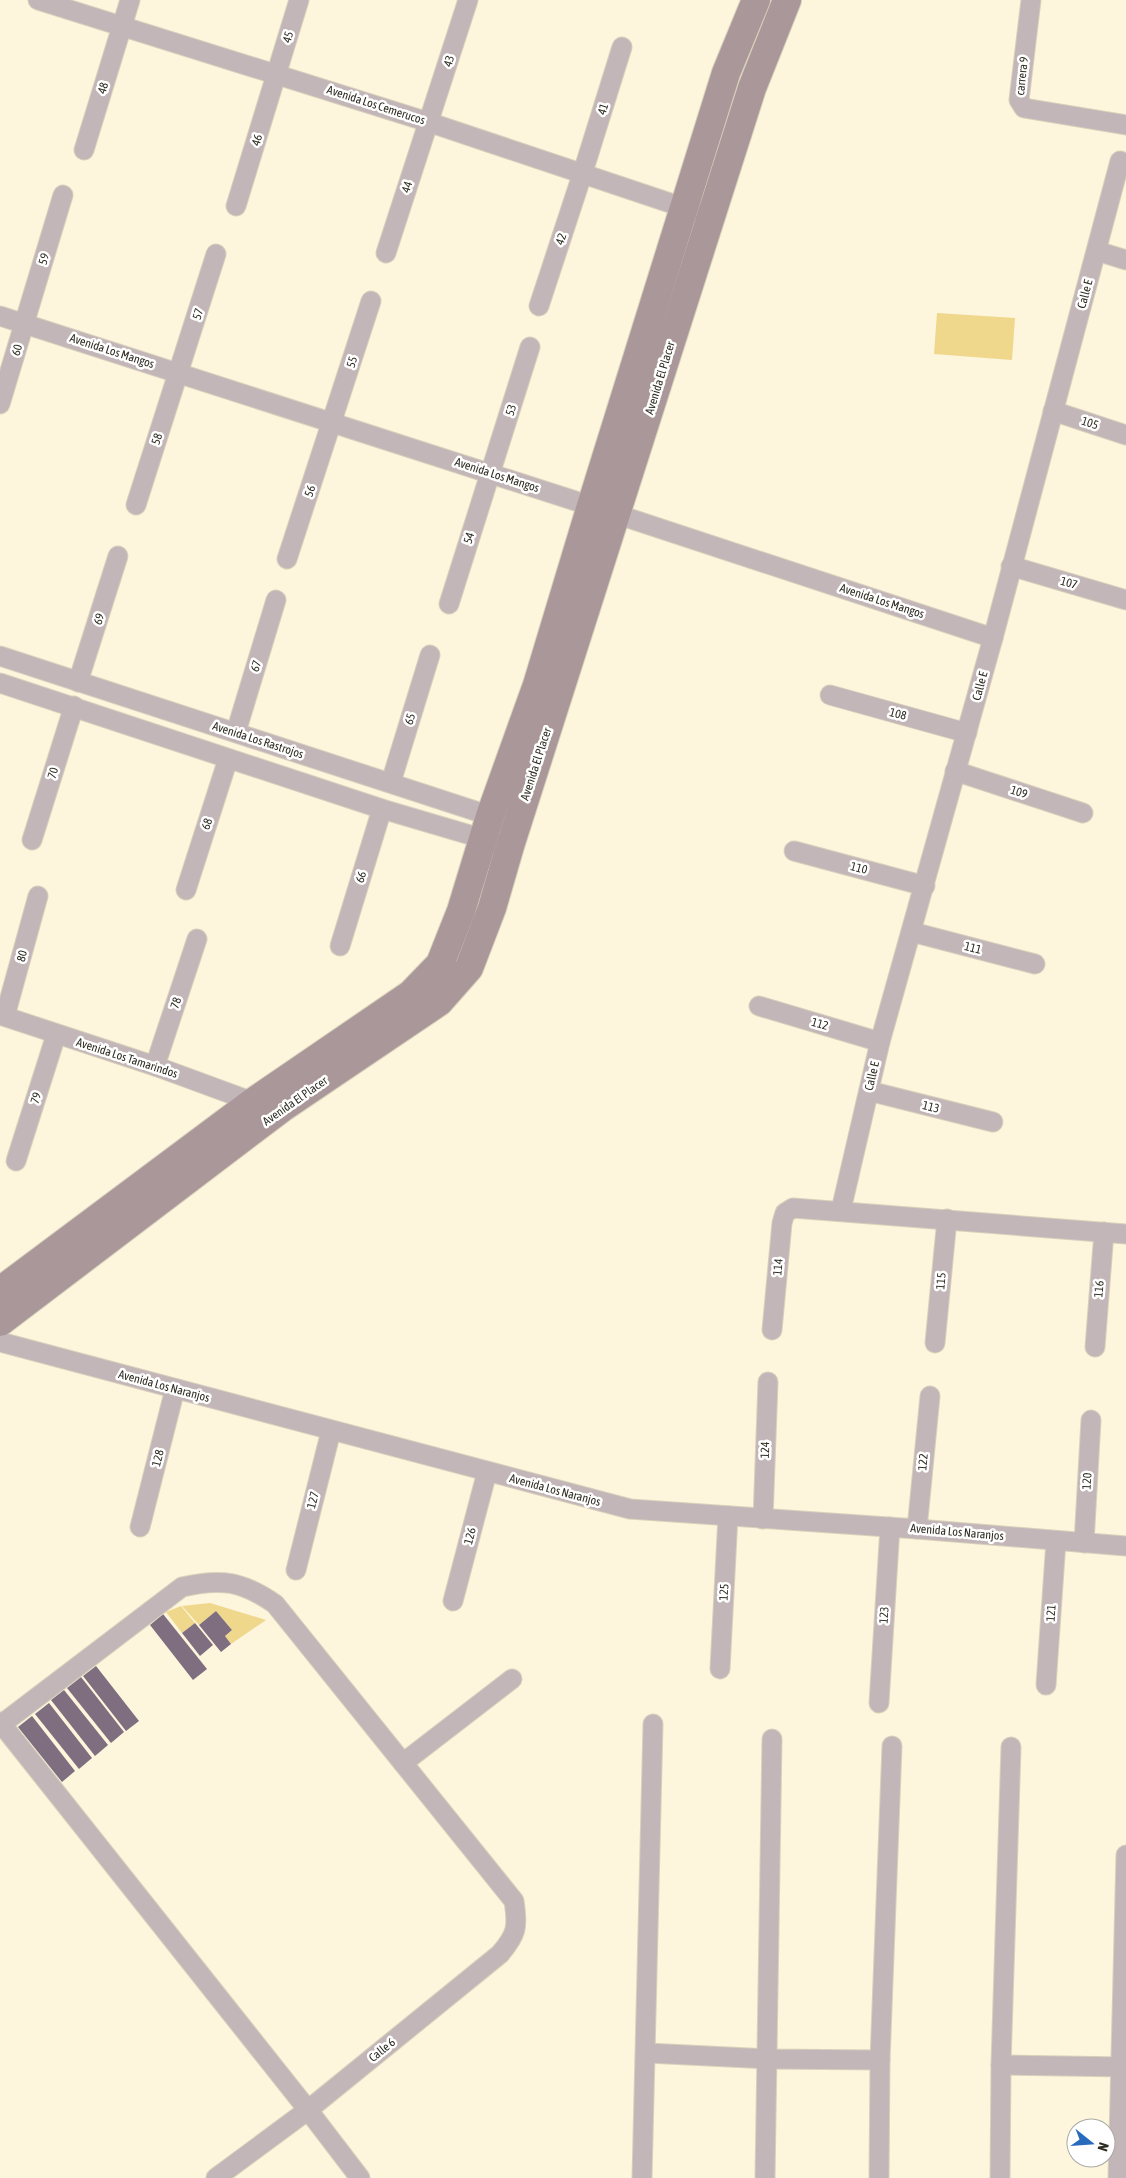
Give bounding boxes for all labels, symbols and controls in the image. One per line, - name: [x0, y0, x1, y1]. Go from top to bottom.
- street label: 45: [280, 30, 296, 44]
- street label: 43: [441, 54, 457, 68]
- street label: carrera 9: [1013, 56, 1031, 96]
- street label: 48: [95, 80, 111, 95]
- street label: Avenida Los Cemerucos: [325, 83, 427, 127]
- street label: 41: [595, 101, 611, 116]
- street label: 46: [249, 132, 265, 147]
- street label: 44: [399, 179, 416, 195]
- street label: 42: [553, 231, 569, 247]
- street label: 59: [36, 251, 52, 266]
- street label: Calle E: [1074, 278, 1096, 310]
- street label: 57: [190, 306, 206, 321]
- street label: Avenida Los Mangos: [68, 331, 156, 371]
- street label: Avenida El Placer: [642, 339, 678, 416]
- street label: 60: [9, 342, 25, 357]
- street label: 55: [344, 355, 360, 369]
- street label: 53: [503, 403, 519, 417]
- street label: 105: [1080, 414, 1100, 432]
- street label: 58: [149, 431, 166, 447]
- street label: Avenida Los Mangos: [453, 455, 541, 495]
- street label: 56: [302, 483, 319, 499]
- street label: 54: [461, 530, 477, 545]
- street label: 107: [1059, 574, 1079, 592]
- street label: Avenida Los Mangos: [838, 581, 926, 621]
- street label: 69: [91, 611, 107, 626]
- street label: 67: [248, 658, 264, 673]
- street label: Calle E: [969, 670, 991, 702]
- street label: 108: [888, 705, 908, 723]
- street label: 65: [402, 712, 418, 726]
- street label: Avenida Los Rastrojos: [211, 719, 305, 761]
- street label: Avenida El Placer: [518, 725, 554, 802]
- street label: 70: [45, 765, 61, 780]
- street label: 109: [1009, 783, 1030, 801]
- street label: 68: [199, 816, 216, 832]
- street label: 110: [849, 859, 869, 877]
- street label: 66: [353, 869, 369, 884]
- street label: 111: [963, 939, 983, 957]
- street label: 80: [14, 948, 30, 963]
- street label: 78: [168, 995, 185, 1011]
- street label: 112: [810, 1015, 830, 1033]
- street label: Avenida Los Tamarindos: [75, 1035, 179, 1081]
- street label: Calle E: [862, 1060, 882, 1092]
- street label: Avenida El Placer: [260, 1073, 330, 1128]
- street label: 79: [28, 1090, 44, 1105]
- street label: 113: [921, 1098, 941, 1116]
- street label: 114: [770, 1258, 786, 1276]
- street label: 115: [933, 1272, 949, 1290]
- street label: 116: [1091, 1280, 1107, 1298]
- street label: Avenida Los Naranjos: [117, 1367, 211, 1405]
- street label: 124: [758, 1441, 772, 1459]
- street label: 128: [149, 1448, 167, 1468]
- street label: 122: [915, 1453, 931, 1471]
- street label: Avenida Los Naranjos: [508, 1471, 602, 1509]
- street label: 120: [1080, 1472, 1094, 1490]
- street label: 127: [304, 1490, 322, 1510]
- street label: Avenida Los Naranjos: [910, 1521, 1004, 1543]
- street label: 126: [461, 1526, 479, 1546]
- street label: 125: [717, 1583, 731, 1601]
- street label: 121: [1043, 1604, 1059, 1622]
- street label: 123: [876, 1606, 892, 1624]
- street label: Calle 6: [366, 2035, 398, 2065]
- north arrow: [1066, 2118, 1116, 2168]
- text: N: [1095, 2141, 1112, 2153]

